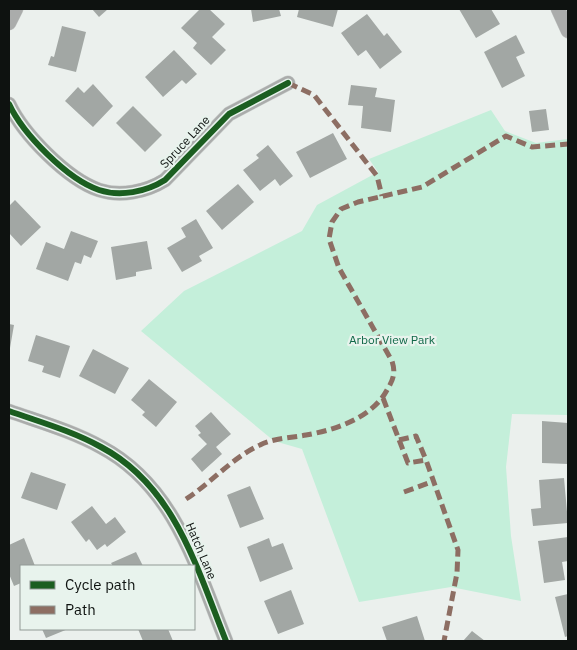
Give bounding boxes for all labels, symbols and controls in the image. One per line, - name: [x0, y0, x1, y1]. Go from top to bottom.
- street label: Spruce Lane: [157, 112, 213, 171]
- park label: Arbor View Park: [349, 332, 436, 347]
- street label: Hatch Lane: [183, 520, 220, 582]
- legend: [20, 565, 195, 630]
- text: Cycle path: [65, 575, 136, 594]
- text: Path: [65, 600, 96, 619]

